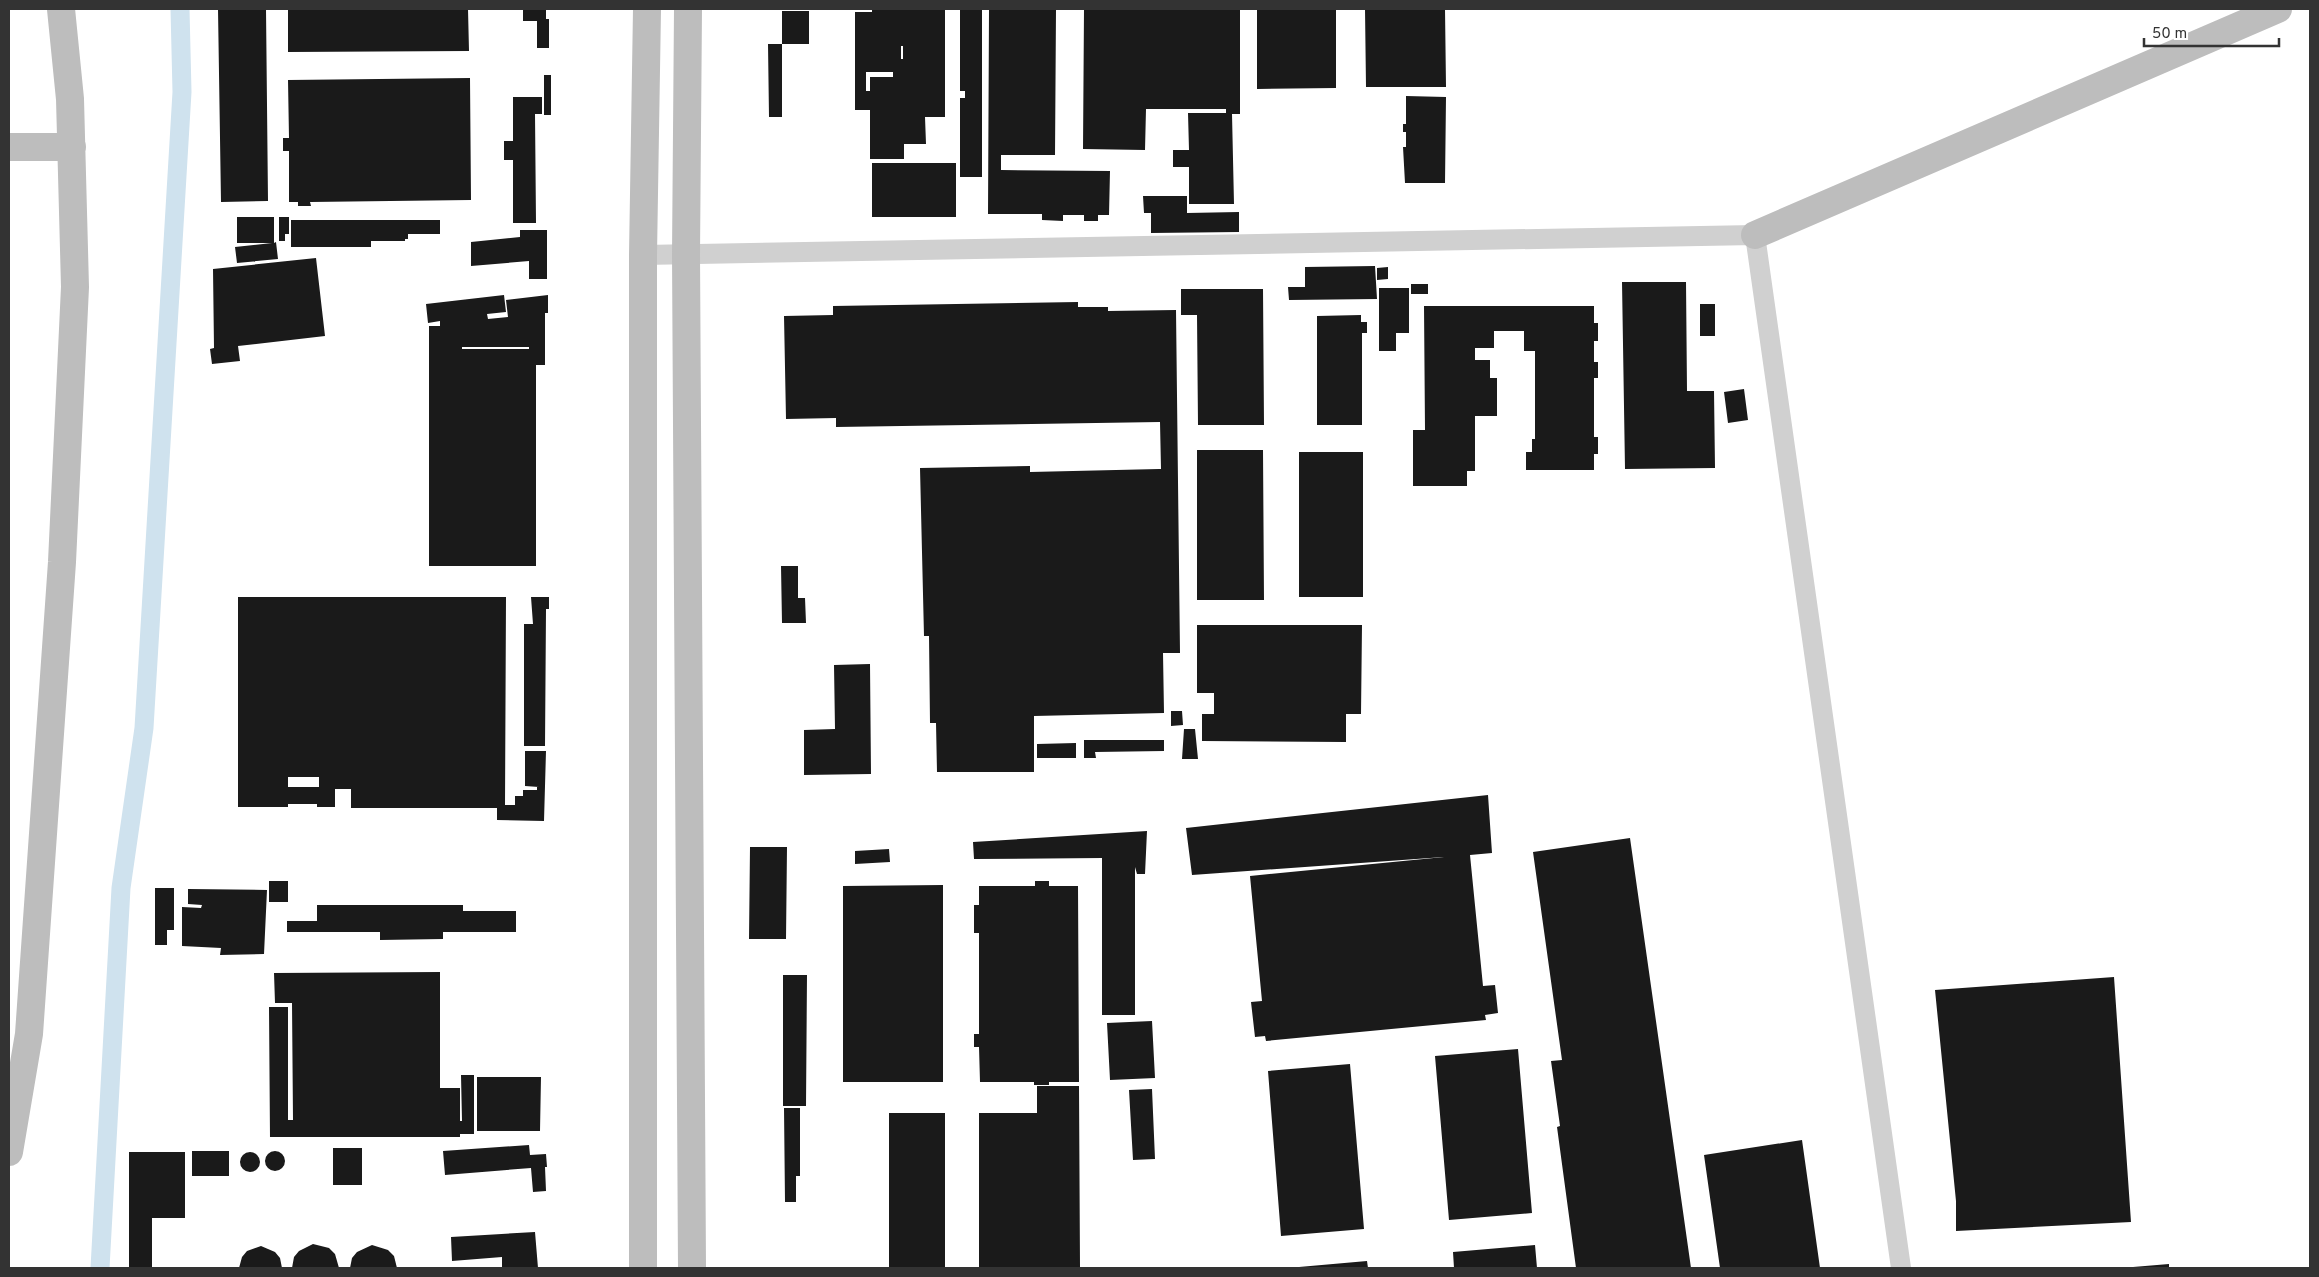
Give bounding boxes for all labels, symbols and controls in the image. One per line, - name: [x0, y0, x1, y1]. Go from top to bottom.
- scale bar: [2144, 15, 2279, 47]
- text: 50 m: [2152, 25, 2187, 44]

